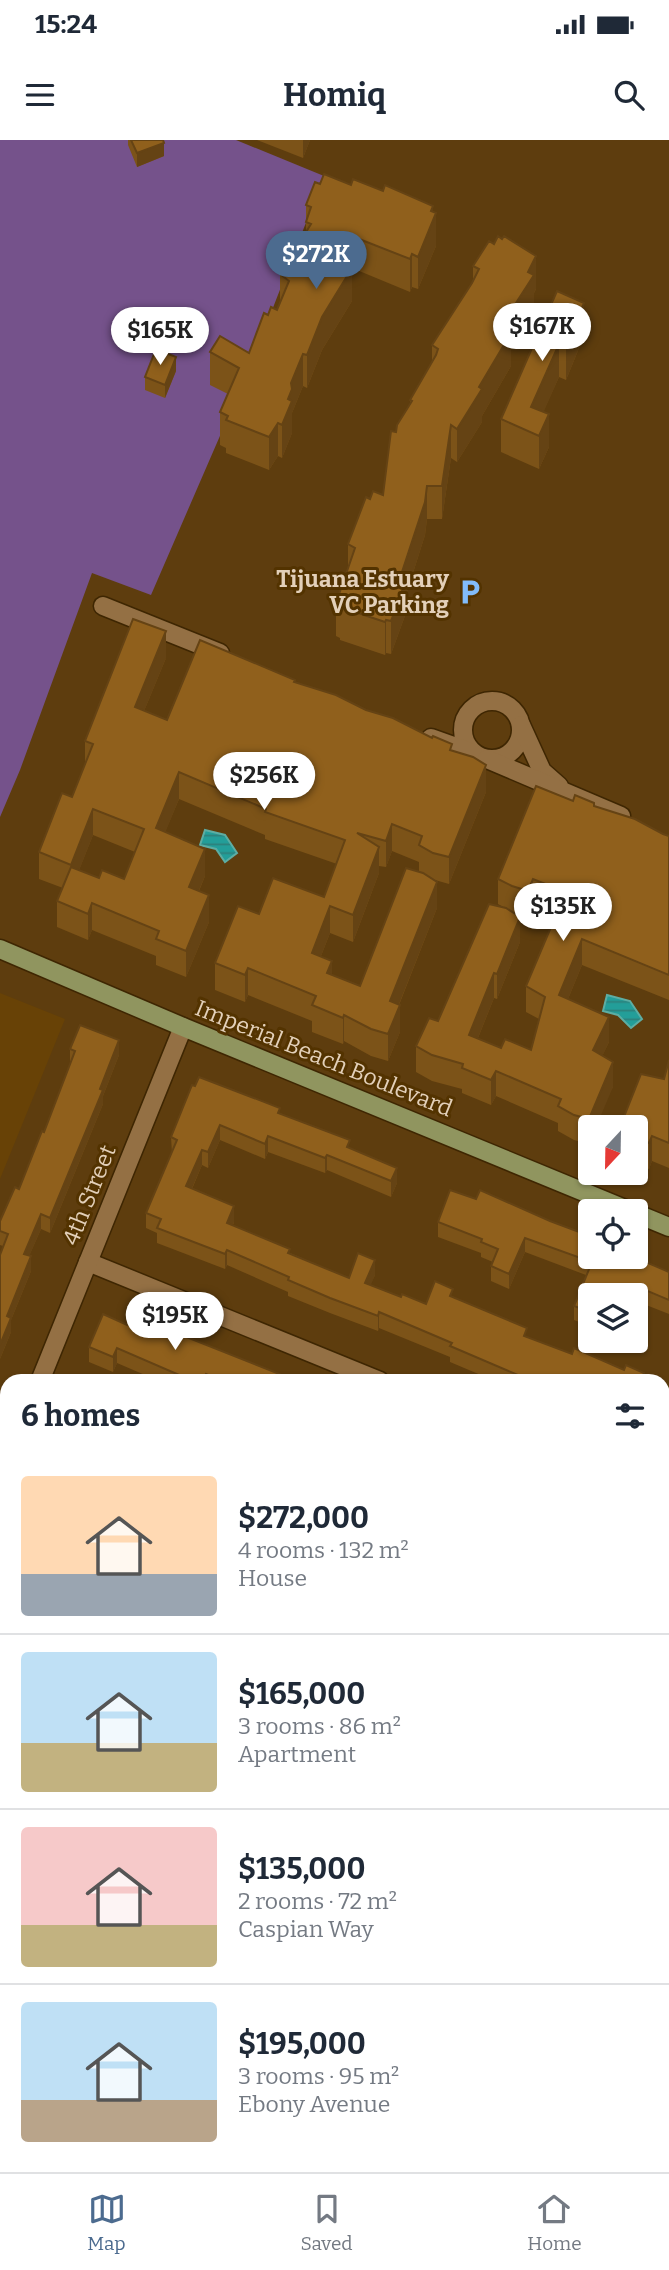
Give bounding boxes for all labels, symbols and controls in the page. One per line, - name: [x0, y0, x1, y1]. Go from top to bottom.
- text: 15:24: [35, 9, 97, 40]
- icon: menu: [21, 76, 59, 114]
- text: Homiq: [283, 76, 386, 114]
- icon: search: [610, 76, 648, 114]
- pin: $272K: [267, 232, 365, 291]
- text: $272K: [282, 240, 350, 268]
- pin: $167K: [493, 304, 591, 363]
- pin: $165K: [111, 308, 209, 367]
- text: $167K: [509, 312, 575, 340]
- text: $165K: [127, 316, 193, 344]
- place label: Tijuana Estuary VC Parking: [276, 565, 449, 619]
- parking icon: Tijuana Estuary VC Parking: [455, 577, 485, 607]
- pin: $256K: [215, 752, 313, 812]
- text: $256K: [229, 761, 299, 789]
- pin: $135K: [514, 884, 612, 943]
- text: $135K: [530, 892, 596, 920]
- street label: Imperial Beach Boulevard: [191, 994, 457, 1123]
- north arrow: [578, 1115, 648, 1185]
- map controls: [578, 1115, 648, 1353]
- street label: 4th Street: [56, 1141, 122, 1249]
- button: locate: [578, 1199, 648, 1269]
- button: layers: [578, 1283, 648, 1353]
- pin: $195K: [126, 1292, 224, 1352]
- text: $195K: [142, 1301, 208, 1329]
- icon: filters: [611, 1397, 649, 1435]
- text: 6 homes: [21, 1398, 140, 1434]
- text: $272,000: [238, 1500, 369, 1536]
- icon: home: [77, 1504, 161, 1588]
- text: 4 rooms · 132 m²: [238, 1536, 409, 1564]
- text: House: [238, 1564, 307, 1592]
- text: $165,000: [238, 1676, 365, 1712]
- icon: home: [77, 1680, 161, 1764]
- text: 3 rooms · 86 m²: [238, 1712, 401, 1740]
- text: Apartment: [238, 1740, 356, 1768]
- text: $135,000: [238, 1851, 365, 1887]
- icon: home: [77, 1855, 161, 1939]
- text: 2 rooms · 72 m²: [238, 1887, 397, 1915]
- text: Caspian Way: [238, 1915, 374, 1943]
- text: $195,000: [238, 2026, 366, 2062]
- icon: home: [77, 2030, 161, 2114]
- text: 3 rooms · 95 m²: [238, 2062, 399, 2090]
- text: Ebony Avenue: [238, 2090, 390, 2118]
- tab: Map: [87, 2190, 126, 2255]
- tab: Saved: [300, 2190, 353, 2255]
- tab: Home: [527, 2190, 582, 2255]

